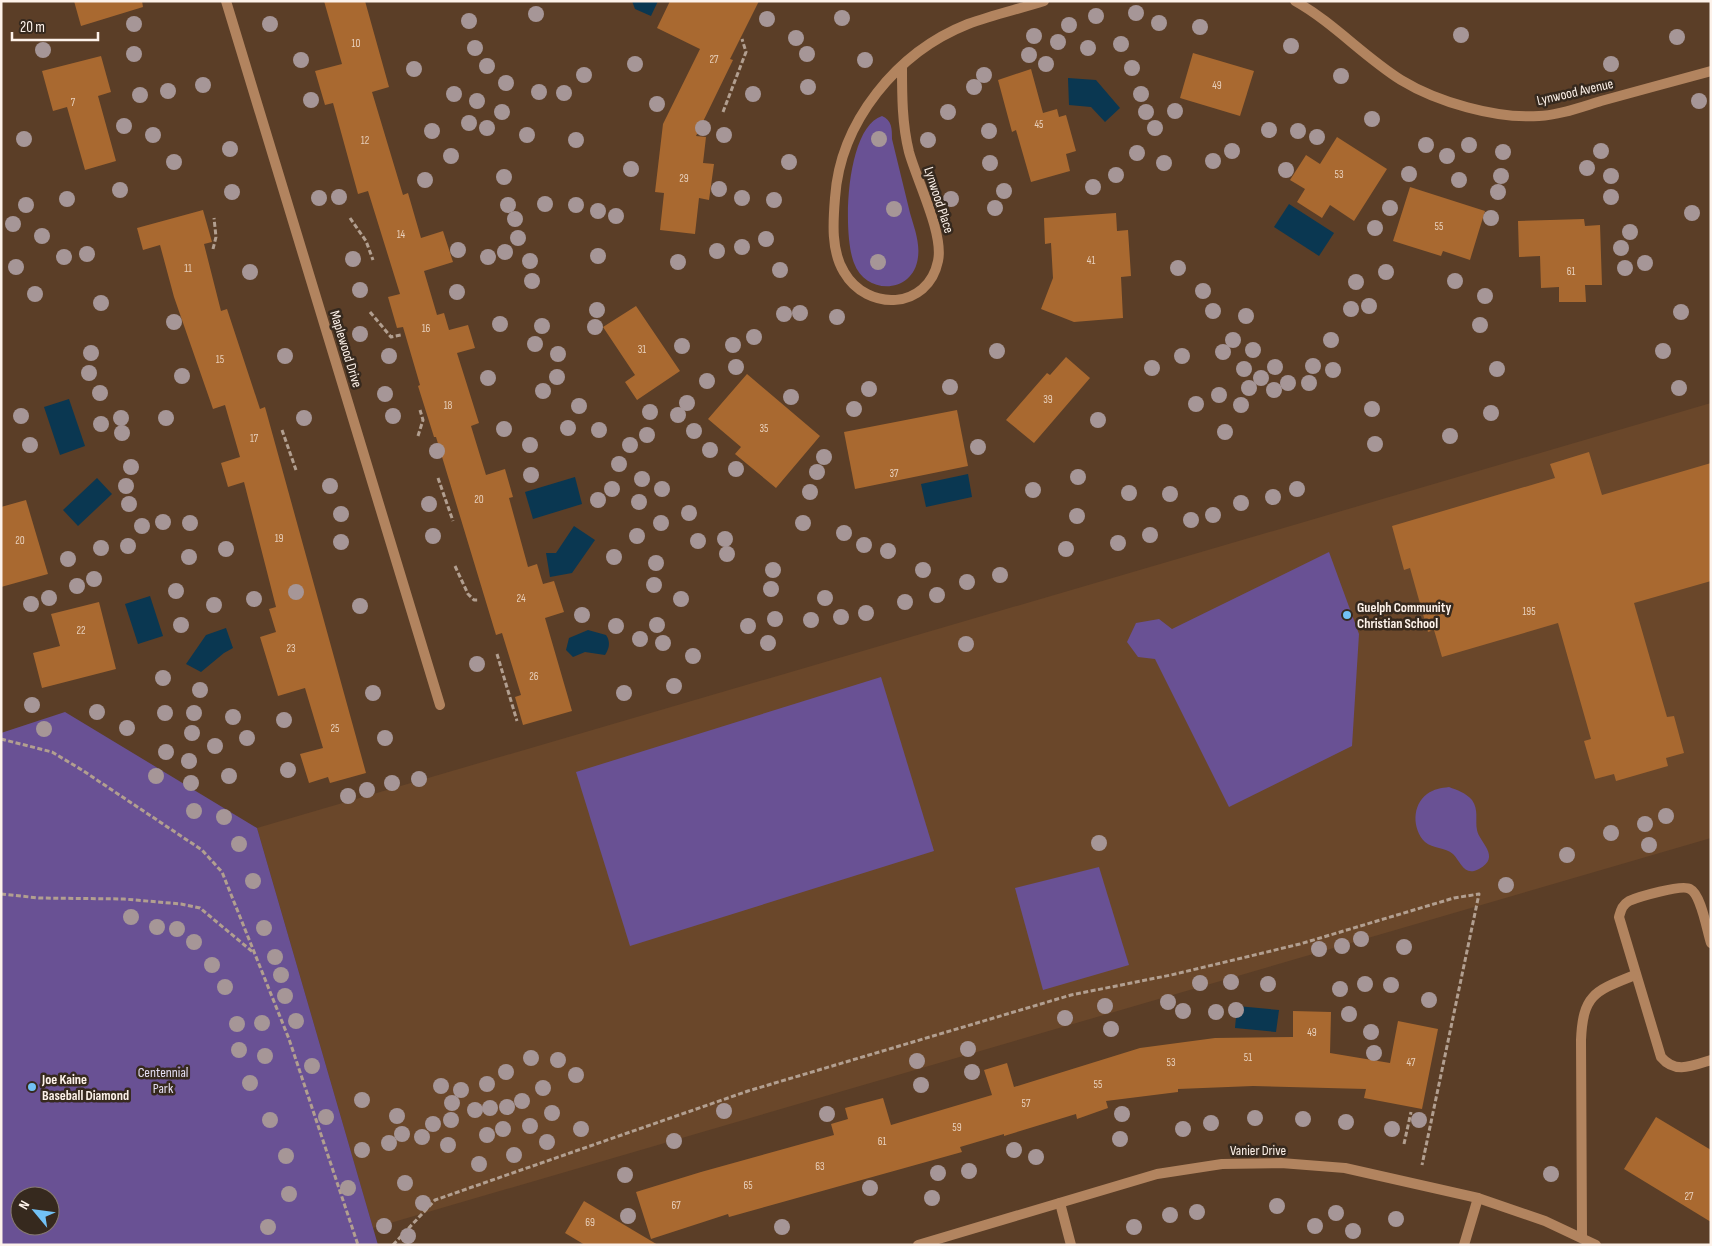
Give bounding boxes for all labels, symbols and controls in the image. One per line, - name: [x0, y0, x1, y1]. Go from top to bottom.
- scale bar: [12, 10, 99, 42]
- text: 20 m: [20, 18, 45, 37]
- house number: 10: [352, 37, 360, 50]
- house number: 27: [710, 53, 719, 66]
- street label: Lynwood Avenue: [1535, 75, 1615, 109]
- house number: 49: [1212, 79, 1222, 92]
- house number: 7: [71, 96, 76, 109]
- house number: 45: [1034, 118, 1044, 131]
- house number: 12: [361, 134, 370, 147]
- street label: Lynwood Place: [920, 165, 958, 235]
- house number: 53: [1334, 168, 1344, 181]
- house number: 29: [679, 172, 689, 185]
- house number: 55: [1435, 220, 1443, 233]
- house number: 14: [397, 228, 406, 241]
- house number: 41: [1087, 254, 1095, 267]
- house number: 11: [184, 262, 192, 275]
- house number: 61: [1567, 265, 1575, 278]
- street label: Maplewood Drive: [326, 308, 366, 390]
- house number: 16: [422, 322, 431, 335]
- house number: 31: [638, 343, 646, 356]
- house number: 15: [216, 353, 224, 366]
- house number: 39: [1043, 393, 1053, 406]
- house number: 18: [444, 399, 453, 412]
- house number: 35: [759, 422, 769, 435]
- house number: 17: [250, 432, 259, 445]
- house number: 37: [889, 467, 899, 480]
- house number: 20: [474, 493, 484, 506]
- house number: 19: [275, 532, 283, 545]
- house number: 20: [15, 534, 25, 547]
- house number: 24: [516, 592, 526, 605]
- place label: Guelph Community Christian School: [1357, 599, 1451, 632]
- house number: 195: [1522, 605, 1536, 618]
- marker: Guelph Community Christian School: [1341, 609, 1353, 621]
- house number: 22: [76, 624, 86, 637]
- house number: 23: [286, 642, 296, 655]
- house number: 26: [529, 670, 539, 683]
- house number: 25: [331, 722, 339, 735]
- house number: 49: [1307, 1026, 1317, 1039]
- house number: 51: [1244, 1051, 1252, 1064]
- house number: 53: [1166, 1056, 1176, 1069]
- house number: 47: [1407, 1056, 1416, 1069]
- park label: Centennial Park: [138, 1064, 188, 1097]
- place label: Joe Kaine Baseball Diamond: [41, 1071, 129, 1104]
- house number: 55: [1094, 1078, 1102, 1091]
- marker: Joe Kaine Baseball Diamond: [26, 1081, 38, 1093]
- house number: 57: [1022, 1097, 1031, 1110]
- house number: 59: [952, 1121, 962, 1134]
- house number: 61: [878, 1135, 886, 1148]
- street label: Vanier Drive: [1230, 1142, 1286, 1159]
- house number: 63: [815, 1160, 825, 1173]
- house number: 65: [743, 1179, 753, 1192]
- north arrow: [10, 1186, 60, 1236]
- house number: 27: [1685, 1190, 1694, 1203]
- text: N: [15, 1198, 33, 1212]
- house number: 67: [671, 1199, 681, 1212]
- house number: 69: [585, 1216, 595, 1229]

